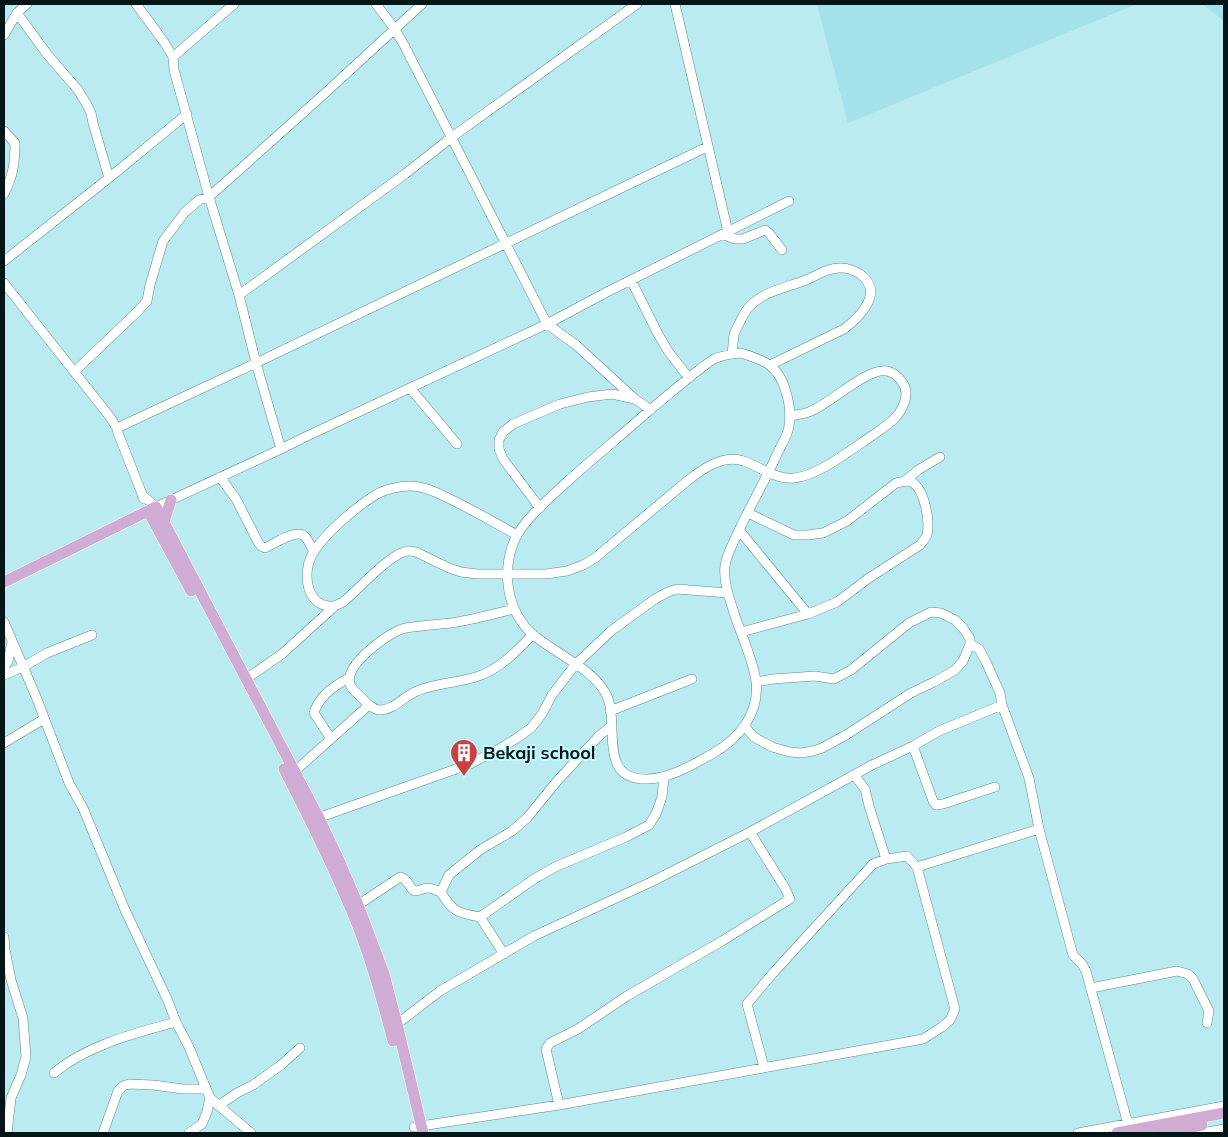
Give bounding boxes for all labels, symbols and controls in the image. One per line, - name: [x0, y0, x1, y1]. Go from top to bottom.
- building icon: Bekaji school: [449, 738, 479, 777]
- place label: Bekaji school: [483, 741, 596, 764]

